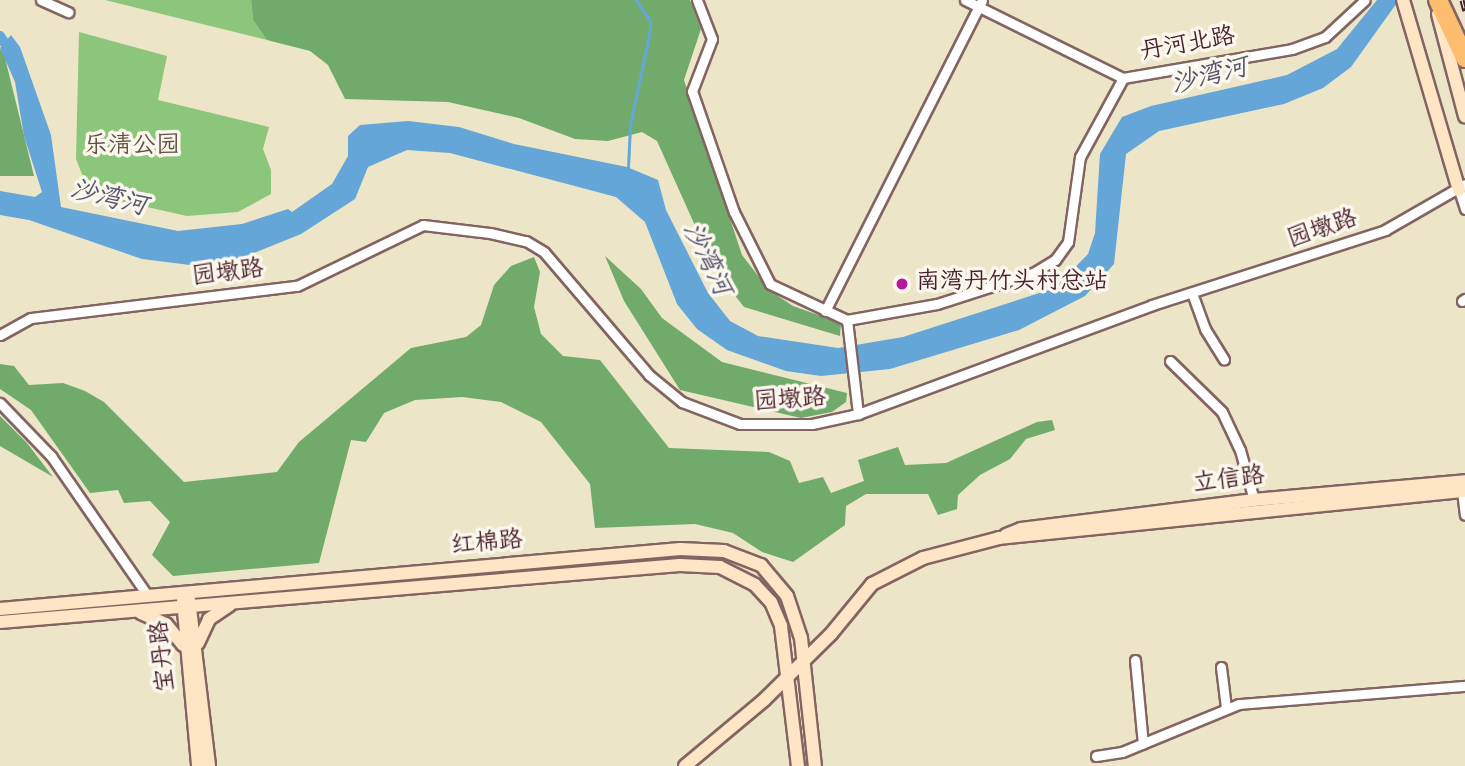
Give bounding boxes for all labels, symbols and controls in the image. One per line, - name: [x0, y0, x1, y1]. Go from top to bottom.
- street label: 丹河北路: [1138, 23, 1238, 69]
- water label: 沙湾河: [1168, 53, 1252, 103]
- park label: 乐清公园: [84, 134, 180, 162]
- water label: 沙湾河: [66, 175, 150, 225]
- street label: 园墩路: [1284, 206, 1362, 256]
- water label: 沙湾河: [674, 218, 736, 302]
- street label: 园墩路: [191, 256, 265, 294]
- place label: 南湾丹竹头村总站: [916, 270, 1108, 298]
- marker: 南湾丹竹头村总站: [894, 276, 910, 292]
- street label: 园墩路: [753, 385, 827, 419]
- street label: 立信路: [1192, 463, 1266, 501]
- street label: 红棉路: [450, 528, 524, 562]
- street label: 宝丹路: [147, 619, 183, 693]

